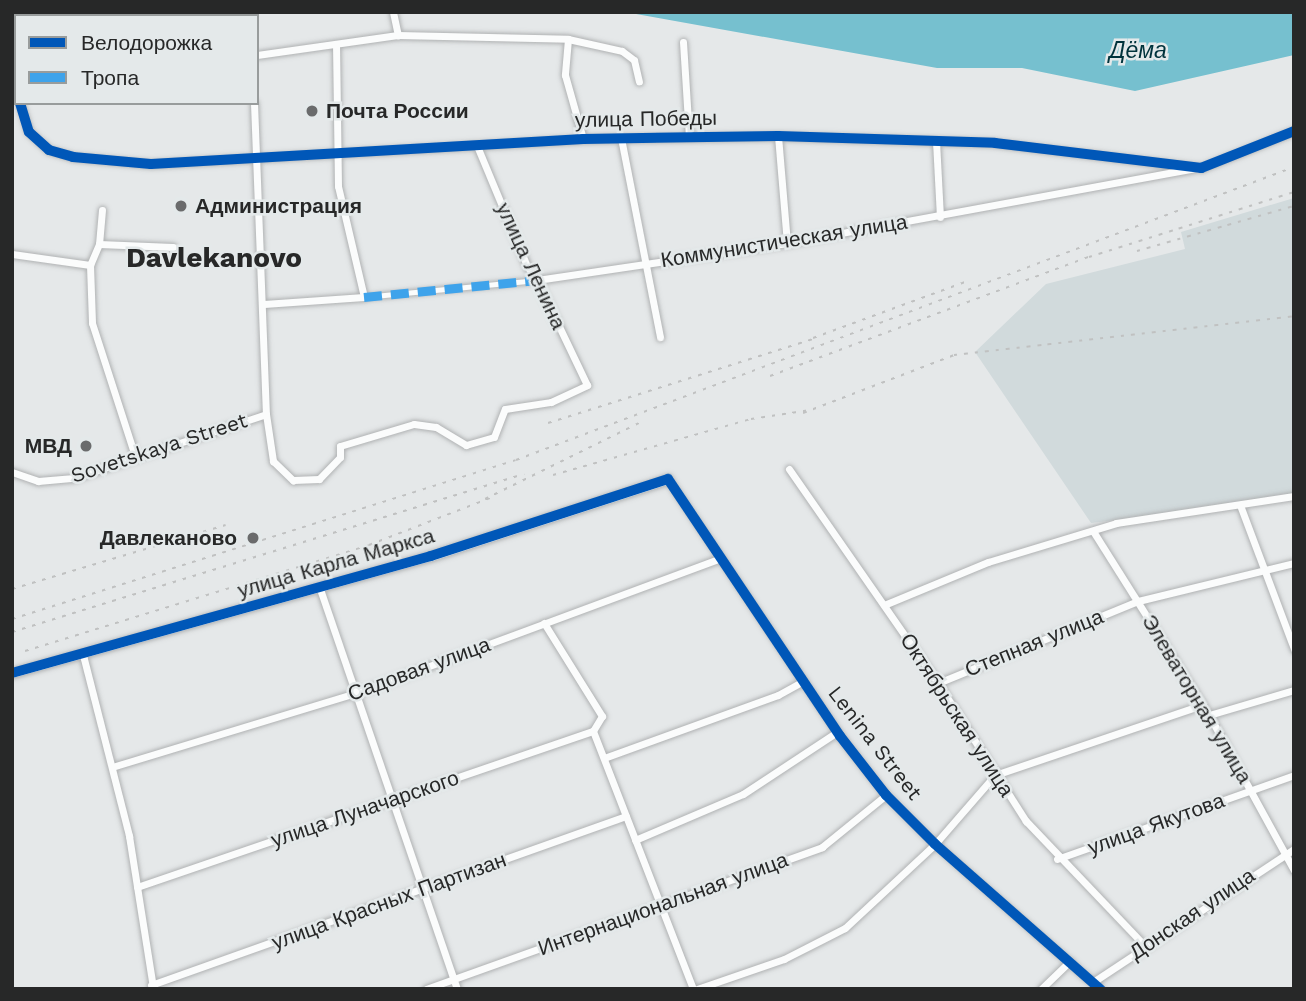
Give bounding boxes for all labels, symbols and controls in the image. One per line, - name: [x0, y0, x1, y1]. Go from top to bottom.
- legend: [14, 14, 259, 105]
- text: Велодорожка: [81, 30, 212, 55]
- water label: Дёма: [1109, 37, 1167, 65]
- text: Тропа: [81, 65, 139, 90]
- place label: Почта России: [326, 98, 469, 124]
- marker: Почта России: [304, 103, 320, 119]
- street label: улица Победы: [575, 105, 717, 133]
- place label: Администрация: [195, 193, 362, 219]
- marker: Администрация: [173, 198, 189, 214]
- street label: улица Ленина: [491, 199, 571, 333]
- street label: Коммунистическая улица: [659, 209, 909, 273]
- district label: Davlekanovo: [126, 241, 302, 275]
- street label: Sovetskaya Street: [67, 408, 251, 488]
- place label: МВД: [25, 433, 72, 459]
- marker: МВД: [78, 438, 94, 454]
- street label: улица Карла Маркса: [235, 523, 437, 603]
- place label: Давлеканово: [100, 525, 237, 551]
- marker: Давлеканово: [243, 528, 263, 548]
- street label: Степная улица: [961, 604, 1107, 682]
- street label: Элеваторная улица: [1137, 610, 1257, 788]
- street label: Октябрьская улица: [895, 629, 1019, 801]
- street label: Садовая улица: [344, 632, 494, 706]
- street label: Lenina Street: [823, 681, 927, 805]
- street label: улица Луначарского: [268, 765, 462, 853]
- street label: улица Якутова: [1084, 788, 1228, 860]
- street label: улица Красных Партизан: [268, 847, 510, 955]
- street label: Интернациональная улица: [535, 847, 791, 961]
- street label: Донская улица: [1125, 863, 1259, 965]

